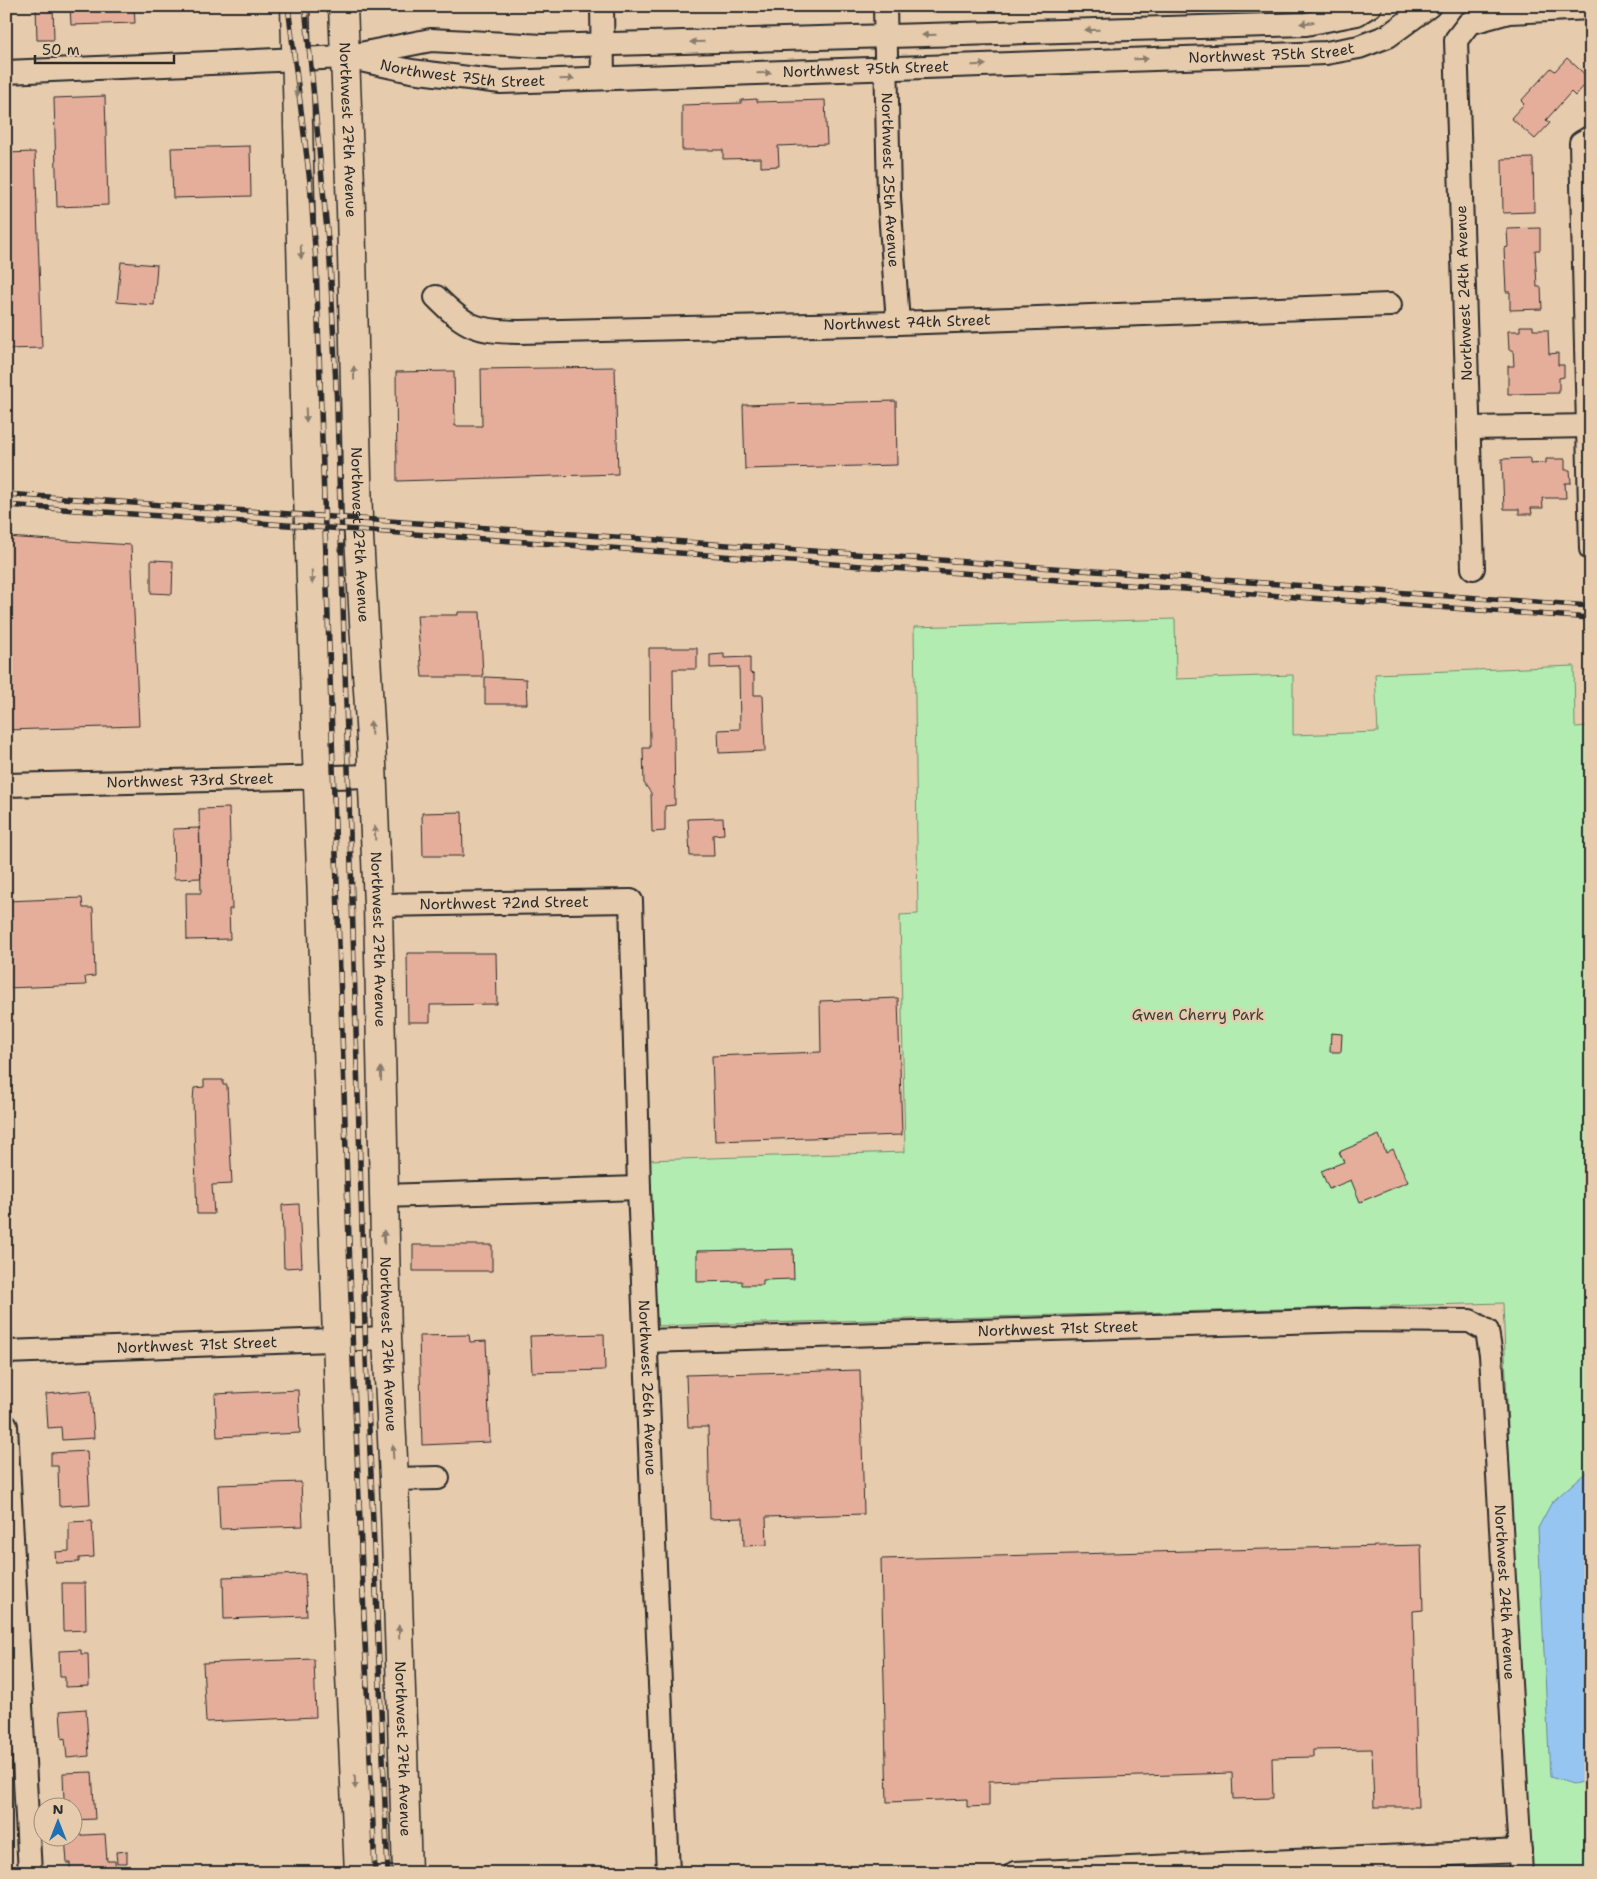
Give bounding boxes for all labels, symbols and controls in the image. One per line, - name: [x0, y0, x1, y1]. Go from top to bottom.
- one-way arrow: [1298, 19, 1314, 27]
- one-way arrow: [1084, 26, 1100, 34]
- one-way arrow: [921, 31, 937, 39]
- scale bar: [35, 32, 174, 64]
- one-way arrow: [689, 38, 705, 46]
- street label: Northwest 75th Street: [1188, 38, 1356, 68]
- text: 50 m: [42, 40, 80, 60]
- street label: Northwest 27th Avenue: [334, 42, 361, 218]
- street label: Northwest 75th Street: [378, 55, 546, 92]
- one-way arrow: [1134, 55, 1150, 63]
- street label: Northwest 75th Street: [782, 56, 949, 82]
- one-way arrow: [971, 61, 987, 69]
- one-way arrow: [756, 68, 772, 76]
- one-way arrow: [559, 75, 575, 83]
- one-way arrow: [293, 82, 301, 98]
- street label: Northwest 25th Avenue: [877, 92, 904, 268]
- street label: Northwest 24th Avenue: [1451, 205, 1477, 381]
- one-way arrow: [298, 245, 306, 261]
- street label: Northwest 74th Street: [823, 310, 991, 335]
- one-way arrow: [349, 365, 357, 381]
- one-way arrow: [302, 407, 310, 423]
- street label: Northwest 27th Avenue: [346, 447, 374, 623]
- one-way arrow: [308, 569, 316, 585]
- one-way arrow: [366, 719, 374, 735]
- street label: Northwest 73rd Street: [106, 768, 274, 793]
- one-way arrow: [371, 825, 379, 841]
- street label: Northwest 27th Avenue: [366, 851, 391, 1027]
- street label: Northwest 72nd Street: [419, 892, 589, 914]
- park label: Gwen Cherry Park: [1132, 1005, 1264, 1025]
- one-way arrow: [376, 1066, 384, 1082]
- one-way arrow: [380, 1229, 388, 1245]
- street label: Northwest 27th Avenue: [375, 1256, 402, 1432]
- street label: Northwest 26th Avenue: [634, 1299, 661, 1476]
- street label: Northwest 71st Street: [977, 1316, 1138, 1341]
- street label: Northwest 71st Street: [116, 1332, 277, 1358]
- one-way arrow: [388, 1443, 396, 1459]
- street label: Northwest 24th Avenue: [1490, 1504, 1520, 1681]
- one-way arrow: [395, 1623, 403, 1639]
- street label: Northwest 27th Avenue: [390, 1661, 416, 1837]
- one-way arrow: [351, 1774, 359, 1790]
- north arrow: [32, 1796, 82, 1846]
- text: N: [52, 1800, 64, 1818]

